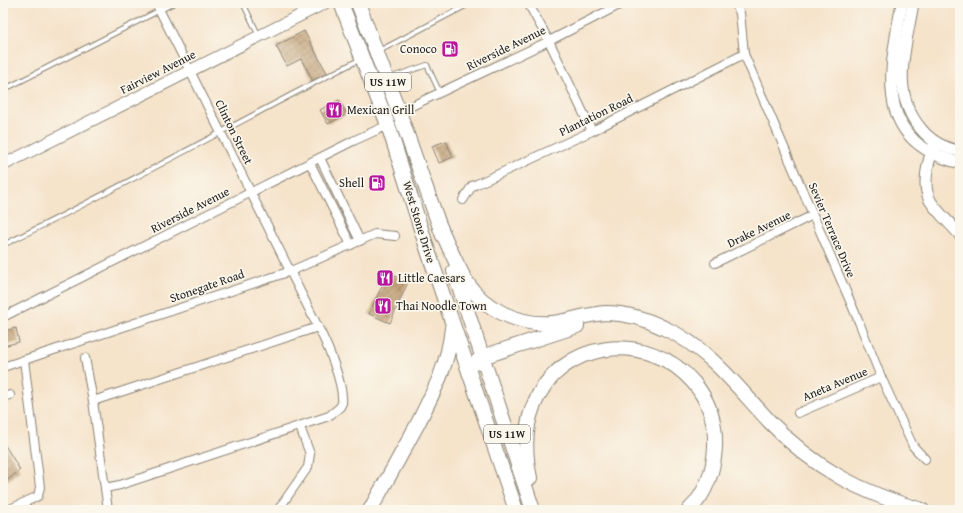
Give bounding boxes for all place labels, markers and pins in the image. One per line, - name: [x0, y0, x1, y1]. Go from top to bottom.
- fuel station icon: Conoco: [440, 39, 460, 59]
- place label: Conoco: [400, 40, 437, 57]
- restaurant icon: Mexican Grill: [324, 100, 344, 120]
- place label: Mexican Grill: [347, 101, 415, 118]
- fuel station icon: Shell: [367, 173, 387, 193]
- place label: Shell: [339, 174, 365, 191]
- restaurant icon: Little Caesars: [375, 268, 395, 288]
- place label: Little Caesars: [398, 269, 466, 286]
- restaurant icon: Thai Noodle Town: [373, 296, 393, 316]
- place label: Thai Noodle Town: [396, 297, 487, 314]

